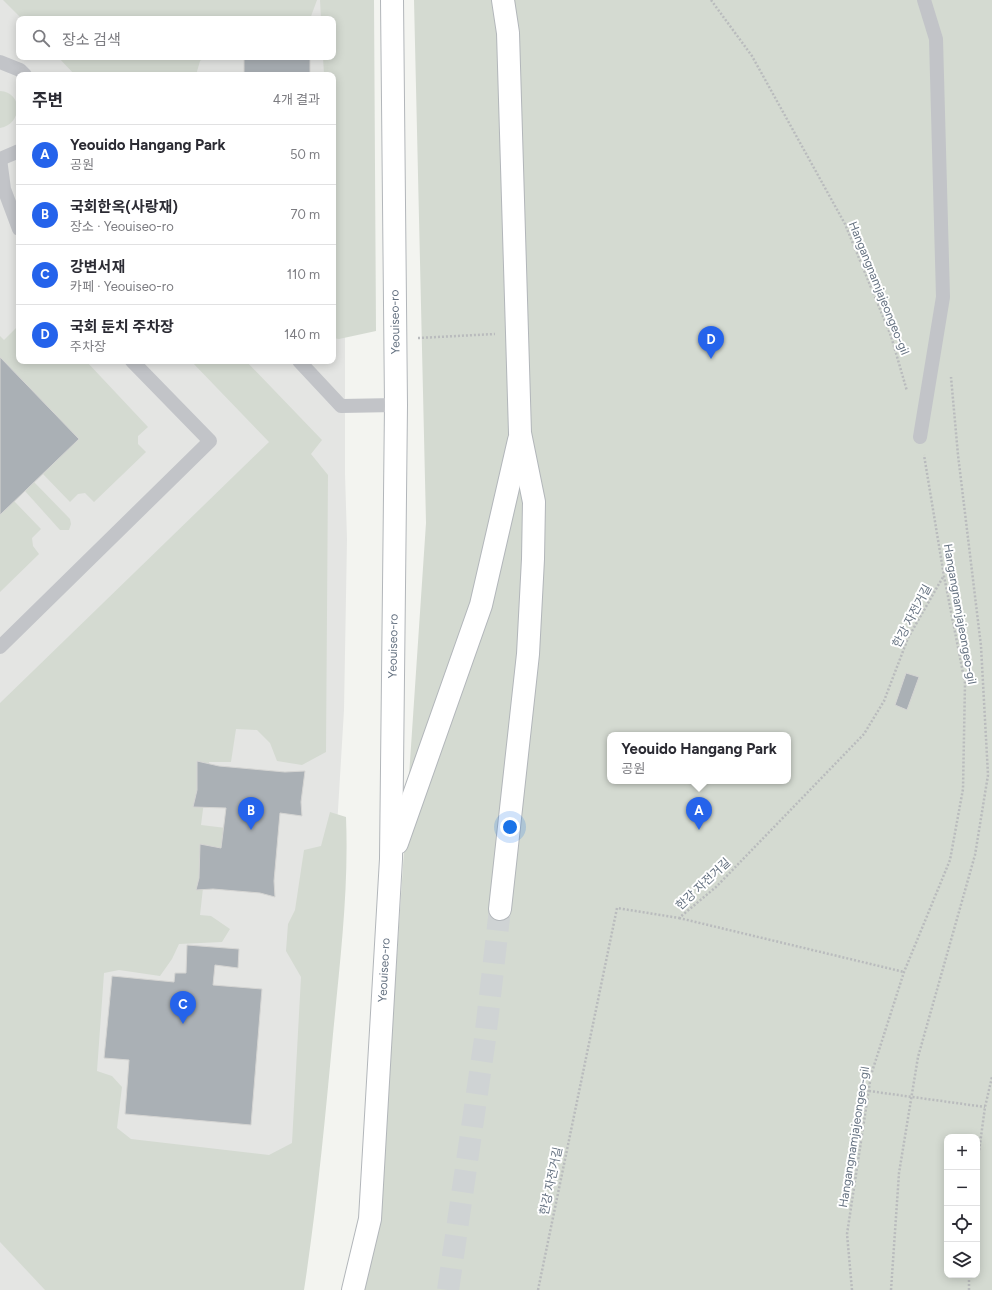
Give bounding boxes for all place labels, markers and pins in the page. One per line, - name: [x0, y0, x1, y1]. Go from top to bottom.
- pin: D: [698, 326, 724, 359]
- pin: B: [238, 797, 264, 830]
- pin: A: [686, 797, 712, 830]
- pin: C: [170, 991, 196, 1024]

